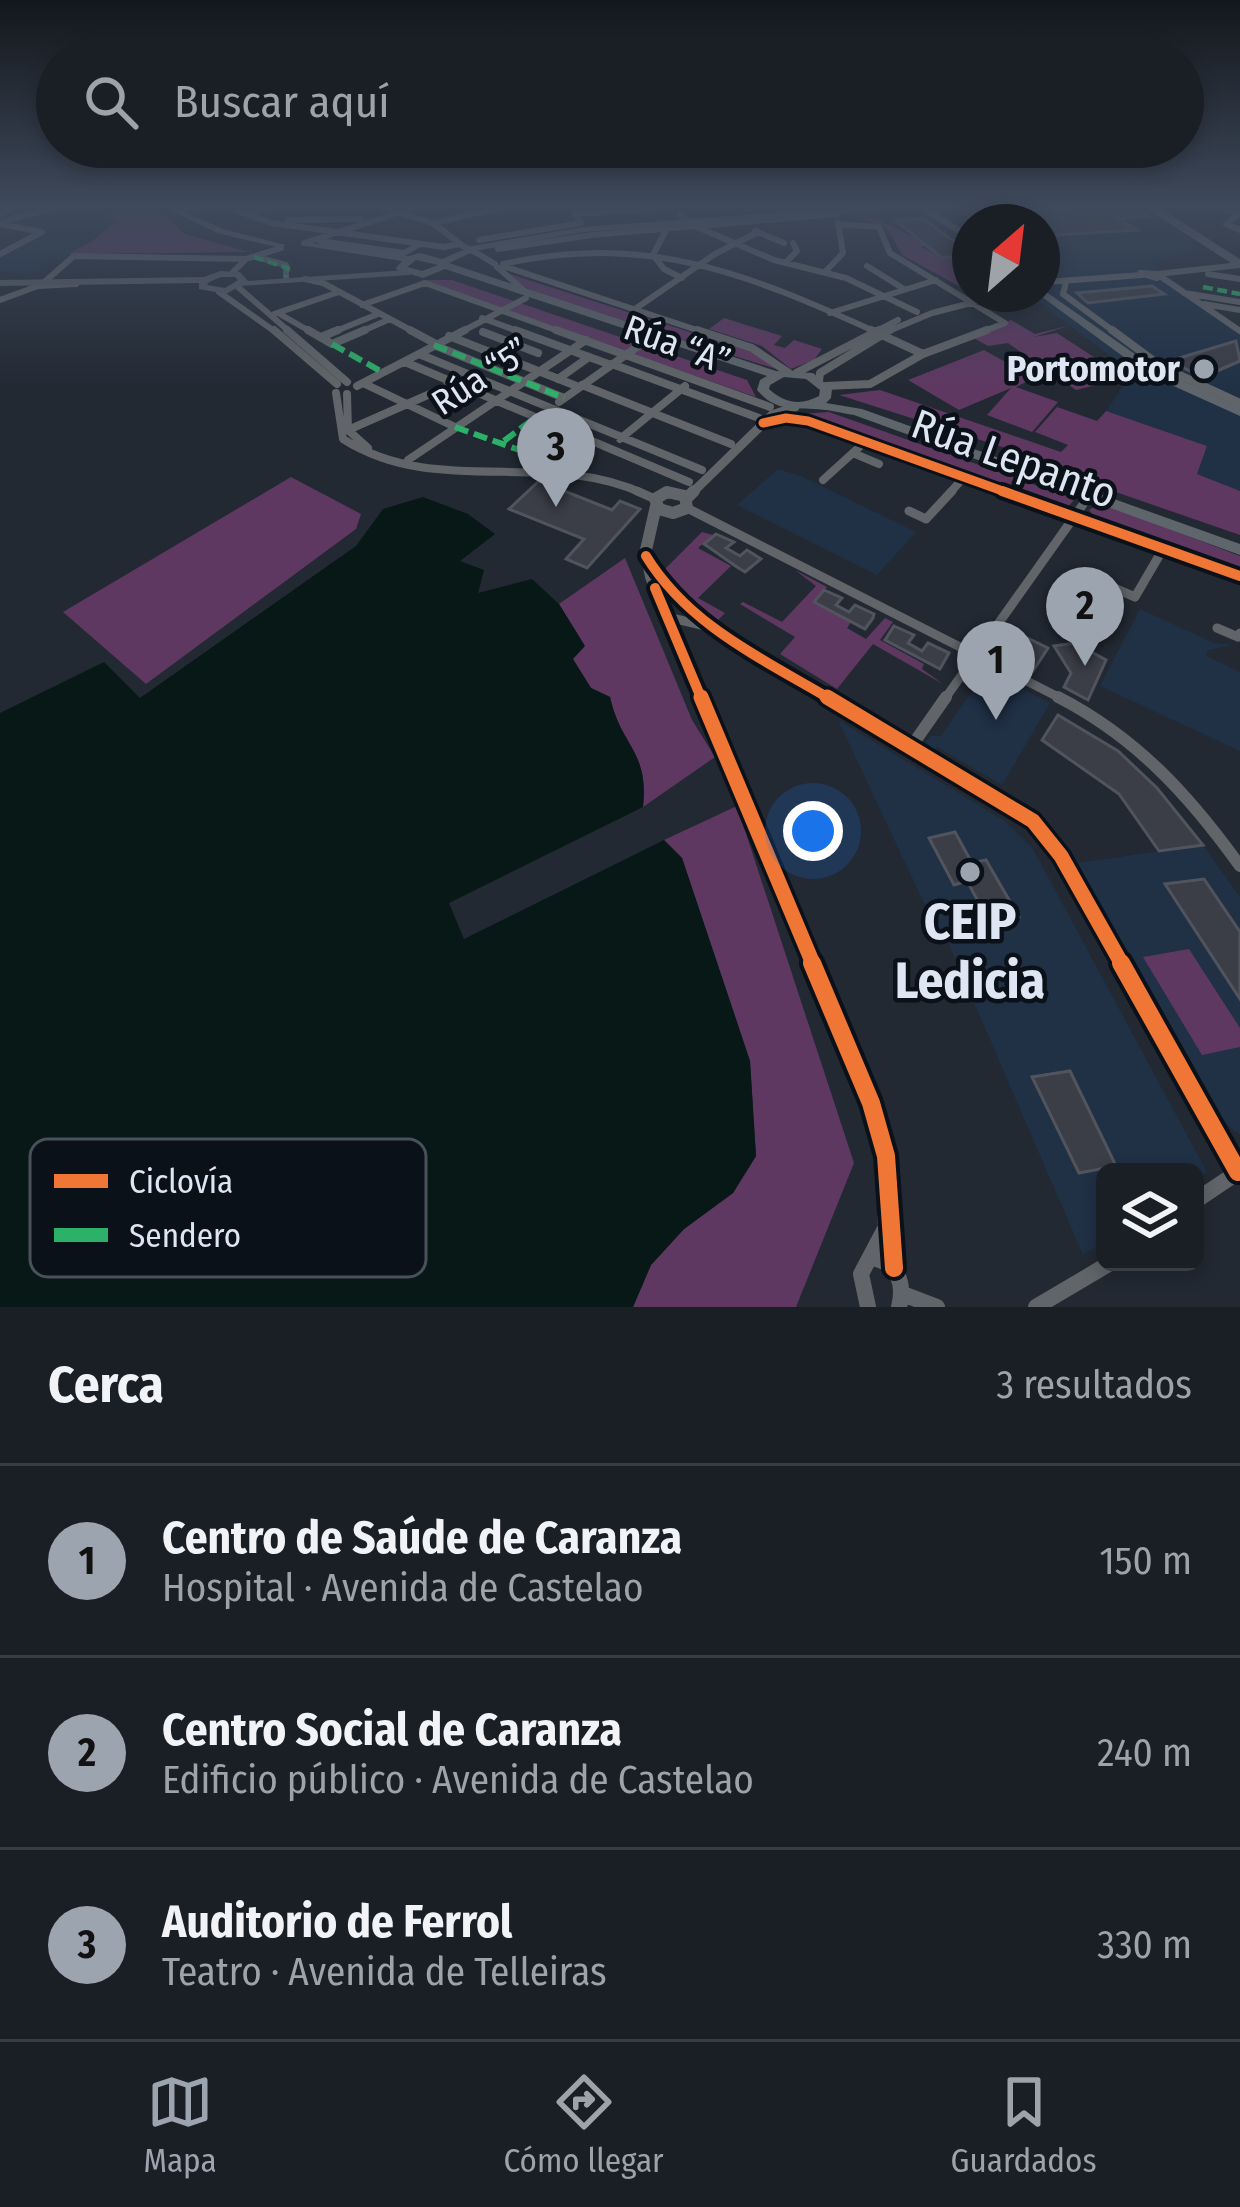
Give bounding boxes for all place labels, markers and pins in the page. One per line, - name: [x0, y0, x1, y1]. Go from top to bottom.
- place label: Portomotor: [1007, 347, 1181, 391]
- marker: Portomotor: [1191, 356, 1217, 382]
- pin: 3: [517, 408, 595, 507]
- pin: 2: [1046, 567, 1124, 666]
- pin: 1: [957, 621, 1035, 720]
- marker: CEIP Ledicia: [957, 859, 983, 885]
- place label: CEIP Ledicia: [895, 891, 1045, 1012]

